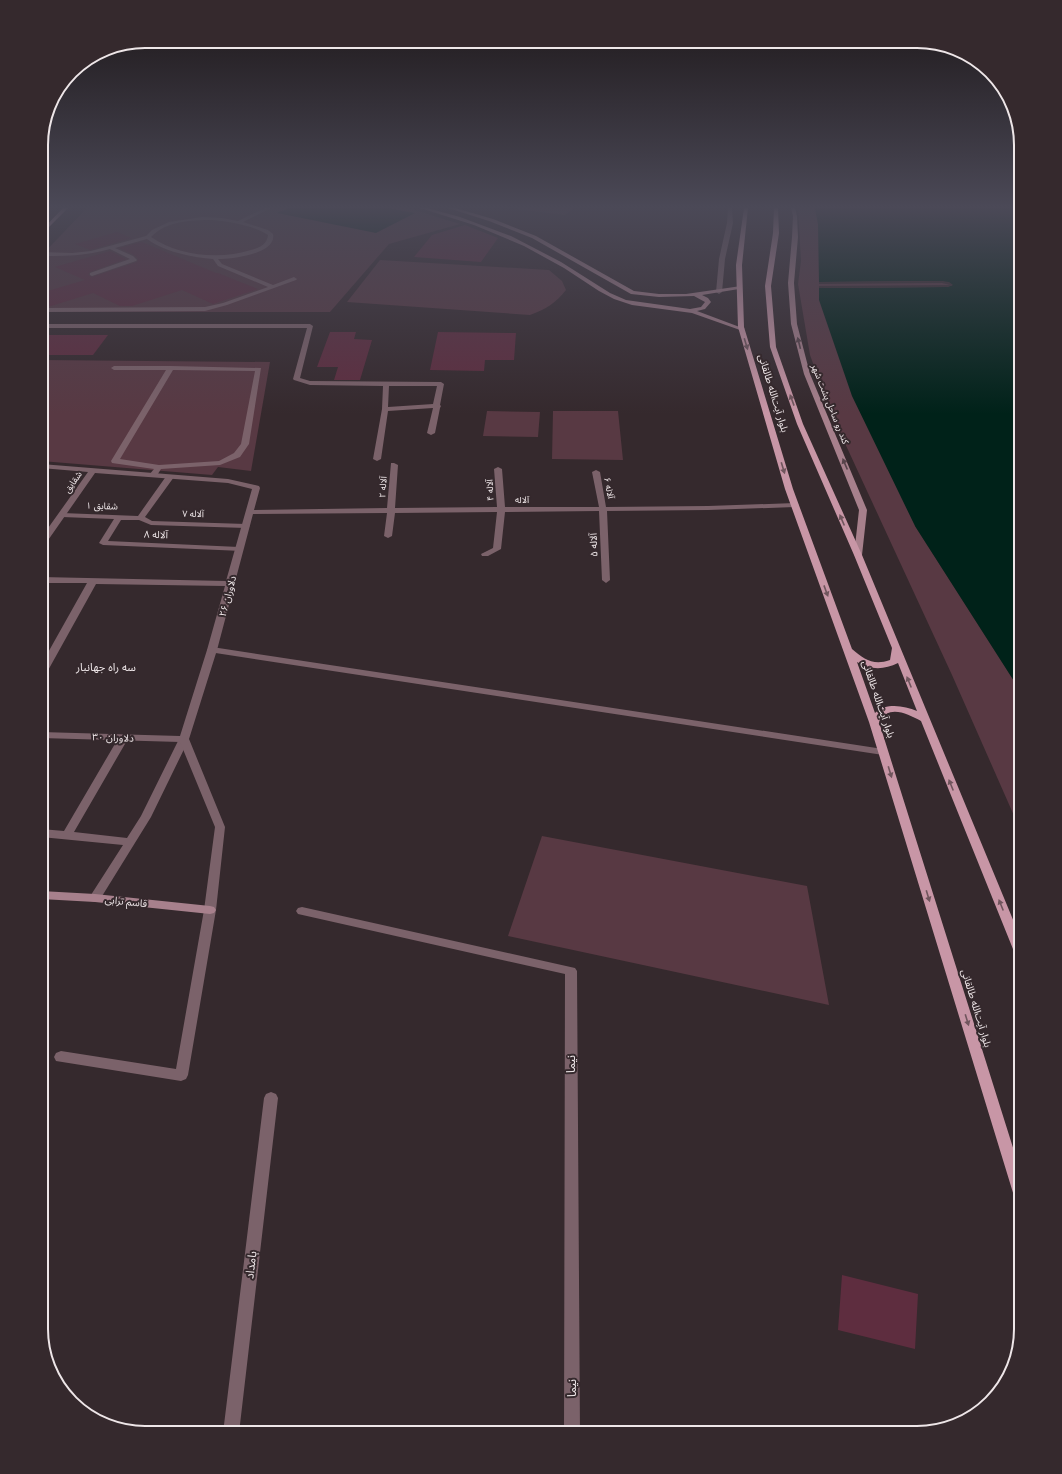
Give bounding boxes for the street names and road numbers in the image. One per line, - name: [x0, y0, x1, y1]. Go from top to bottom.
- street label: بلوار آیت‌الله طالقانی: [755, 352, 792, 434]
- street label: کند رو ساحل پشت شهر: [808, 361, 852, 446]
- street label: شقایق: [61, 469, 85, 495]
- street label: آلاله ۲: [376, 475, 389, 498]
- street label: آلاله ۶: [602, 476, 617, 500]
- street label: آلاله ۴: [483, 479, 496, 501]
- street label: آلاله: [515, 494, 529, 505]
- street label: شقایق ۱: [86, 499, 118, 513]
- street label: آلاله ۷: [182, 508, 204, 519]
- street label: آلاله ۸: [144, 528, 169, 541]
- street label: آلاله ۵: [587, 532, 600, 557]
- street label: دلاوران ۲۶: [216, 574, 239, 618]
- street label: بلوار آیت‌الله طالقانی: [859, 659, 898, 740]
- street label: دلاوران ۳۰: [92, 730, 134, 745]
- street label: قاسم ترابی: [104, 893, 148, 911]
- street label: بلوار آیت‌الله طالقانی: [958, 967, 995, 1049]
- street label: نیما: [563, 1055, 578, 1073]
- street label: بامداد: [241, 1250, 260, 1280]
- street label: نیما: [564, 1379, 579, 1397]

